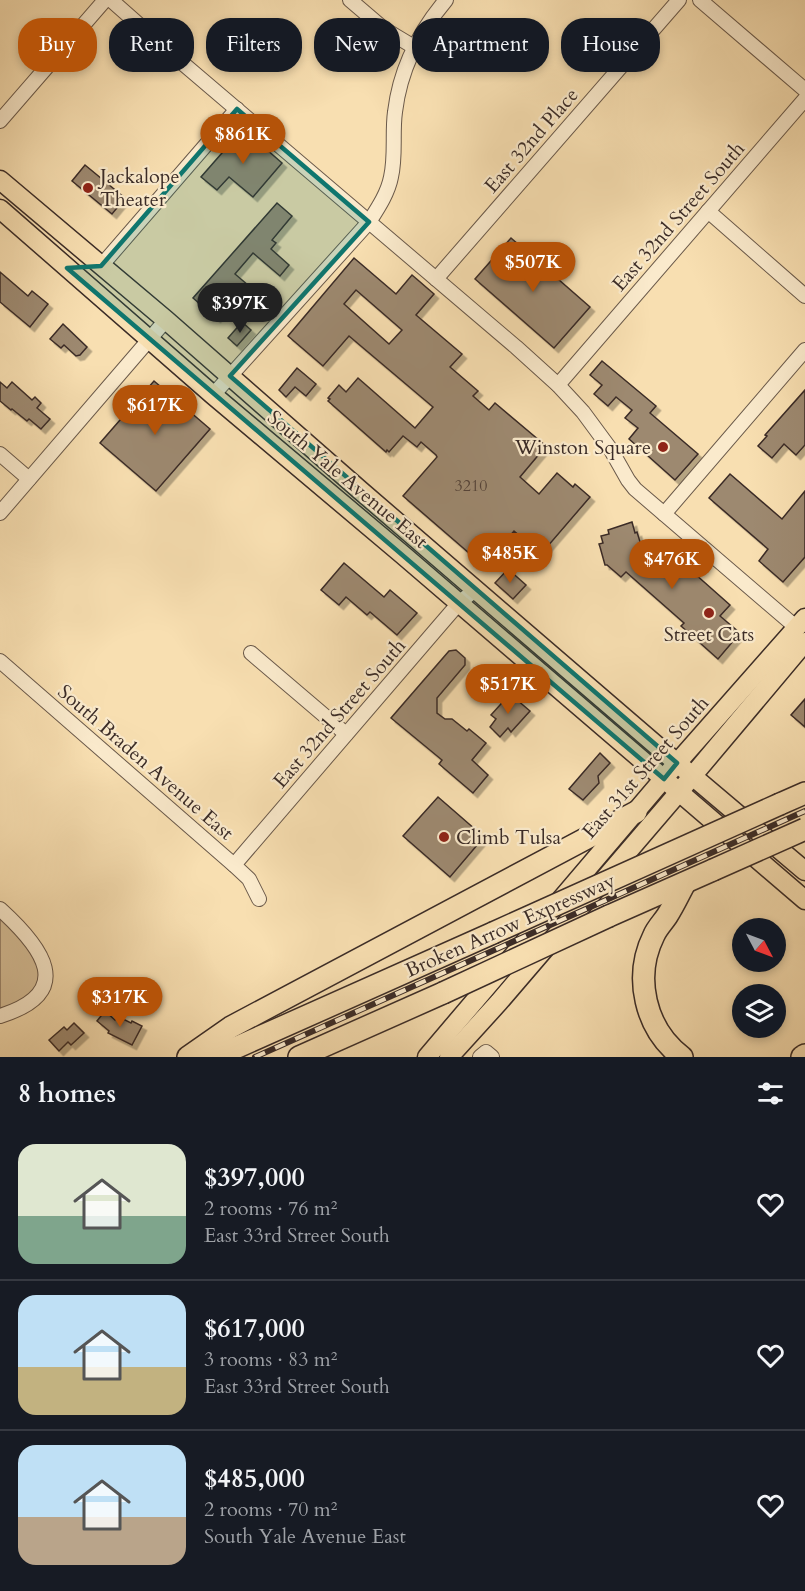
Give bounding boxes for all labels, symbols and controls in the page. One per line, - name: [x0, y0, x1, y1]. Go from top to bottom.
- chip: Buy: [18, 18, 97, 72]
- chip: Rent: [109, 18, 194, 72]
- chip: Filters: [206, 18, 302, 72]
- chip: New: [314, 18, 400, 72]
- chip: Apartment: [412, 18, 549, 72]
- chip: House: [561, 18, 660, 72]
- street label: East 32nd Place: [478, 82, 585, 199]
- pin: $861K: [201, 114, 285, 165]
- text: $861K: [214, 120, 272, 147]
- street label: East 32nd Street South: [606, 136, 751, 297]
- place label: Jackalope Theater: [97, 163, 180, 213]
- marker: Jackalope Theater: [81, 181, 95, 195]
- pin: $507K: [491, 242, 575, 293]
- text: $507K: [504, 248, 562, 275]
- pin: $397K: [198, 283, 282, 334]
- text: $397K: [211, 289, 269, 316]
- pin: $617K: [113, 385, 197, 436]
- text: $617K: [126, 391, 184, 418]
- street label: South Yale Avenue East: [262, 404, 434, 555]
- place label: Winston Square: [514, 434, 651, 461]
- marker: Winston Square: [656, 440, 670, 454]
- house number: 3210: [455, 475, 487, 497]
- pin: $485K: [468, 533, 552, 584]
- text: $485K: [481, 539, 539, 566]
- pin: $476K: [630, 539, 714, 590]
- text: $476K: [643, 545, 701, 572]
- marker: Street Cats: [702, 606, 716, 620]
- place label: Street Cats: [664, 621, 754, 648]
- street label: East 32nd Street South: [267, 633, 412, 794]
- pin: $517K: [466, 664, 550, 715]
- text: $517K: [479, 670, 537, 697]
- street label: South Braden Avenue East: [52, 678, 240, 847]
- street label: East 31st Street South: [576, 690, 715, 844]
- place label: Climb Tulsa: [456, 824, 561, 851]
- marker: Climb Tulsa: [437, 830, 451, 844]
- street label: Broken Arrow Expressway: [401, 867, 620, 984]
- north arrow: [732, 918, 786, 972]
- map controls: [732, 918, 786, 1038]
- pin: $317K: [78, 977, 162, 1028]
- text: $317K: [91, 983, 149, 1010]
- button: layers: [732, 984, 786, 1038]
- text: 8 homes: [18, 1076, 116, 1111]
- icon: filters: [754, 1077, 787, 1110]
- text: $397,000: [204, 1160, 305, 1195]
- icon: home: [66, 1168, 138, 1240]
- icon: heart: [754, 1188, 787, 1221]
- text: 2 rooms · 76 m²: [204, 1195, 337, 1222]
- text: East 33rd Street South: [204, 1222, 390, 1249]
- text: $617,000: [204, 1311, 305, 1346]
- icon: home: [66, 1319, 138, 1391]
- icon: heart: [754, 1339, 787, 1372]
- text: 3 rooms · 83 m²: [204, 1346, 337, 1373]
- text: East 33rd Street South: [204, 1373, 390, 1400]
- text: $485,000: [204, 1461, 305, 1496]
- icon: home: [66, 1469, 138, 1541]
- icon: heart: [754, 1489, 787, 1522]
- text: 2 rooms · 70 m²: [204, 1496, 337, 1523]
- text: South Yale Avenue East: [204, 1523, 406, 1550]

